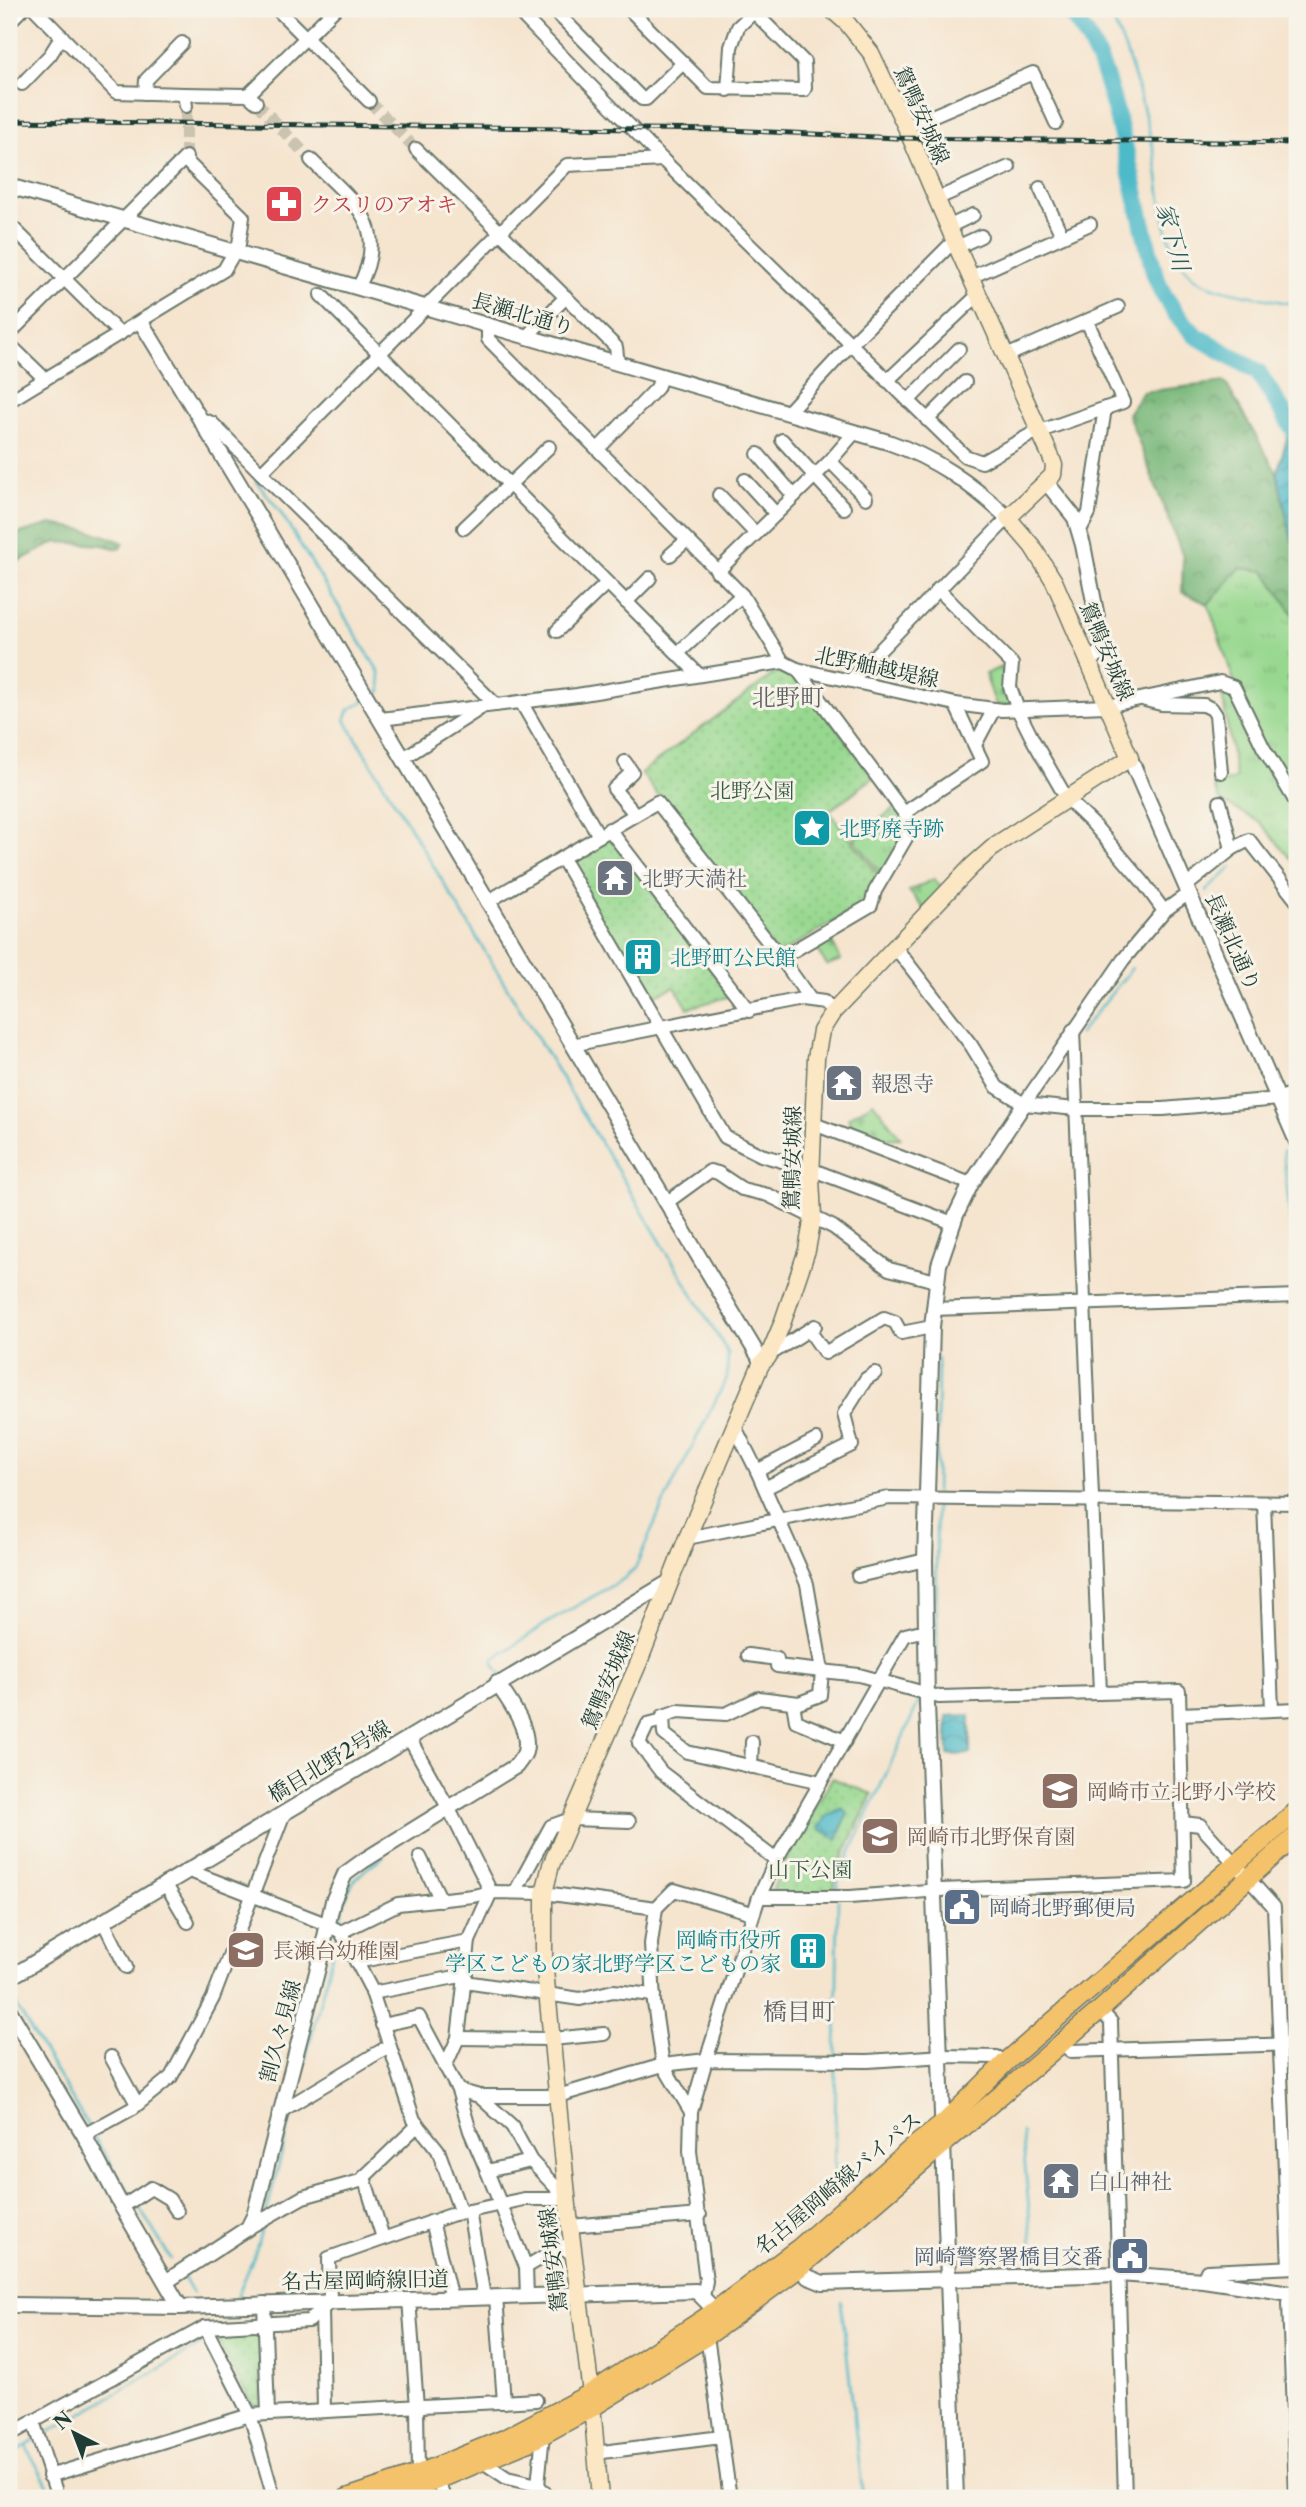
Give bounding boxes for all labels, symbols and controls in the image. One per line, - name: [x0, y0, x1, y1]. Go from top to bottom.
- street label: 鴛鴨安城線: [889, 62, 955, 168]
- pharmacy icon: クスリのアオキ: [263, 183, 305, 225]
- place label: クスリのアオキ: [311, 192, 458, 217]
- water label: 家下川: [1151, 200, 1196, 277]
- street label: 長瀬北通り: [469, 288, 577, 340]
- street label: 鴛鴨安城線: [1075, 598, 1139, 704]
- street label: 北野舳越堤線: [813, 642, 941, 692]
- district label: 北野町: [752, 683, 824, 712]
- park label: 北野公園: [710, 778, 794, 803]
- place icon: 北野廃寺跡: [791, 807, 833, 849]
- place label: 北野廃寺跡: [839, 816, 944, 841]
- temple icon: 北野天満社: [594, 857, 636, 899]
- place label: 北野天満社: [642, 866, 747, 891]
- street label: 長瀬北通り: [1200, 889, 1266, 995]
- building icon: 北野町公民館: [622, 936, 664, 978]
- place label: 北野町公民館: [670, 945, 796, 970]
- temple icon: 報恩寺: [823, 1062, 865, 1104]
- place label: 報恩寺: [871, 1071, 934, 1096]
- street label: 鴛鴨安城線: [779, 1105, 805, 1211]
- street label: 鴛鴨安城線: [576, 1627, 640, 1733]
- street label: 橋目北野2号線: [263, 1715, 395, 1807]
- school or university icon: 岡崎市立北野小学校: [1039, 1770, 1081, 1812]
- place label: 岡崎市立北野小学校: [1087, 1779, 1276, 1804]
- school or university icon: 岡崎市北野保育園: [859, 1815, 901, 1857]
- place label: 岡崎市北野保育園: [907, 1824, 1075, 1849]
- park label: 山下公園: [768, 1857, 852, 1882]
- public building icon: 岡崎北野郵便局: [941, 1886, 983, 1928]
- place label: 岡崎北野郵便局: [989, 1895, 1136, 1920]
- place label: 岡崎市役所 学区こどもの家北野学区こどもの家: [445, 1927, 781, 1976]
- school or university icon: 長瀬台幼稚園: [225, 1929, 267, 1971]
- building icon: 岡崎市役所 学区こどもの家北野学区こどもの家: [787, 1930, 829, 1972]
- place label: 長瀬台幼稚園: [273, 1938, 399, 1963]
- street label: 割久々見線: [254, 1977, 306, 2085]
- district label: 橋目町: [763, 1997, 835, 2026]
- street label: 名古屋岡崎線バイパス: [750, 2106, 926, 2260]
- temple icon: 白山神社: [1040, 2160, 1082, 2202]
- place label: 白山神社: [1088, 2169, 1172, 2194]
- street label: 鴛鴨安城線: [534, 2206, 572, 2314]
- public building icon: 岡崎警察署橋目交番: [1109, 2235, 1151, 2277]
- place label: 岡崎警察署橋目交番: [914, 2244, 1103, 2269]
- street label: 名古屋岡崎線旧道: [281, 2266, 449, 2294]
- north arrow: [38, 2398, 108, 2468]
- text: N: [49, 2407, 77, 2435]

